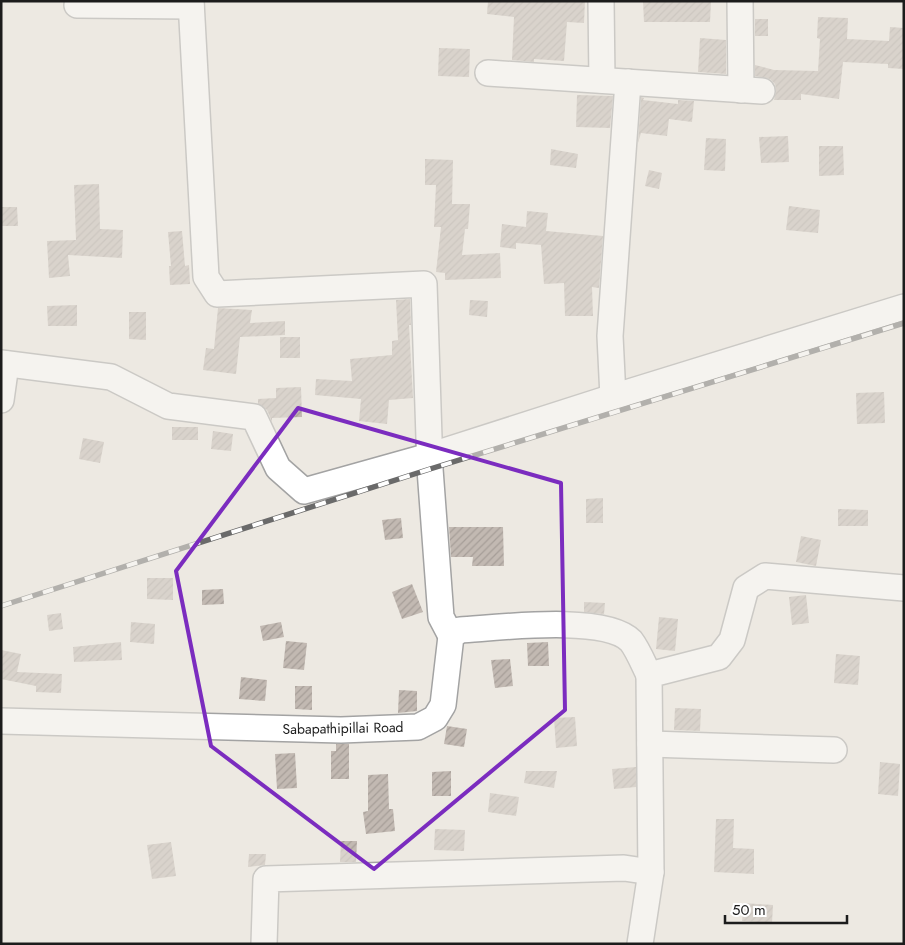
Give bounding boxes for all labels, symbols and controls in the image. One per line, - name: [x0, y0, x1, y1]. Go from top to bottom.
- street label: Sabapathipillai Road: [282, 717, 404, 739]
- scale bar: [725, 892, 848, 924]
- text: 50 m: [732, 899, 766, 921]

